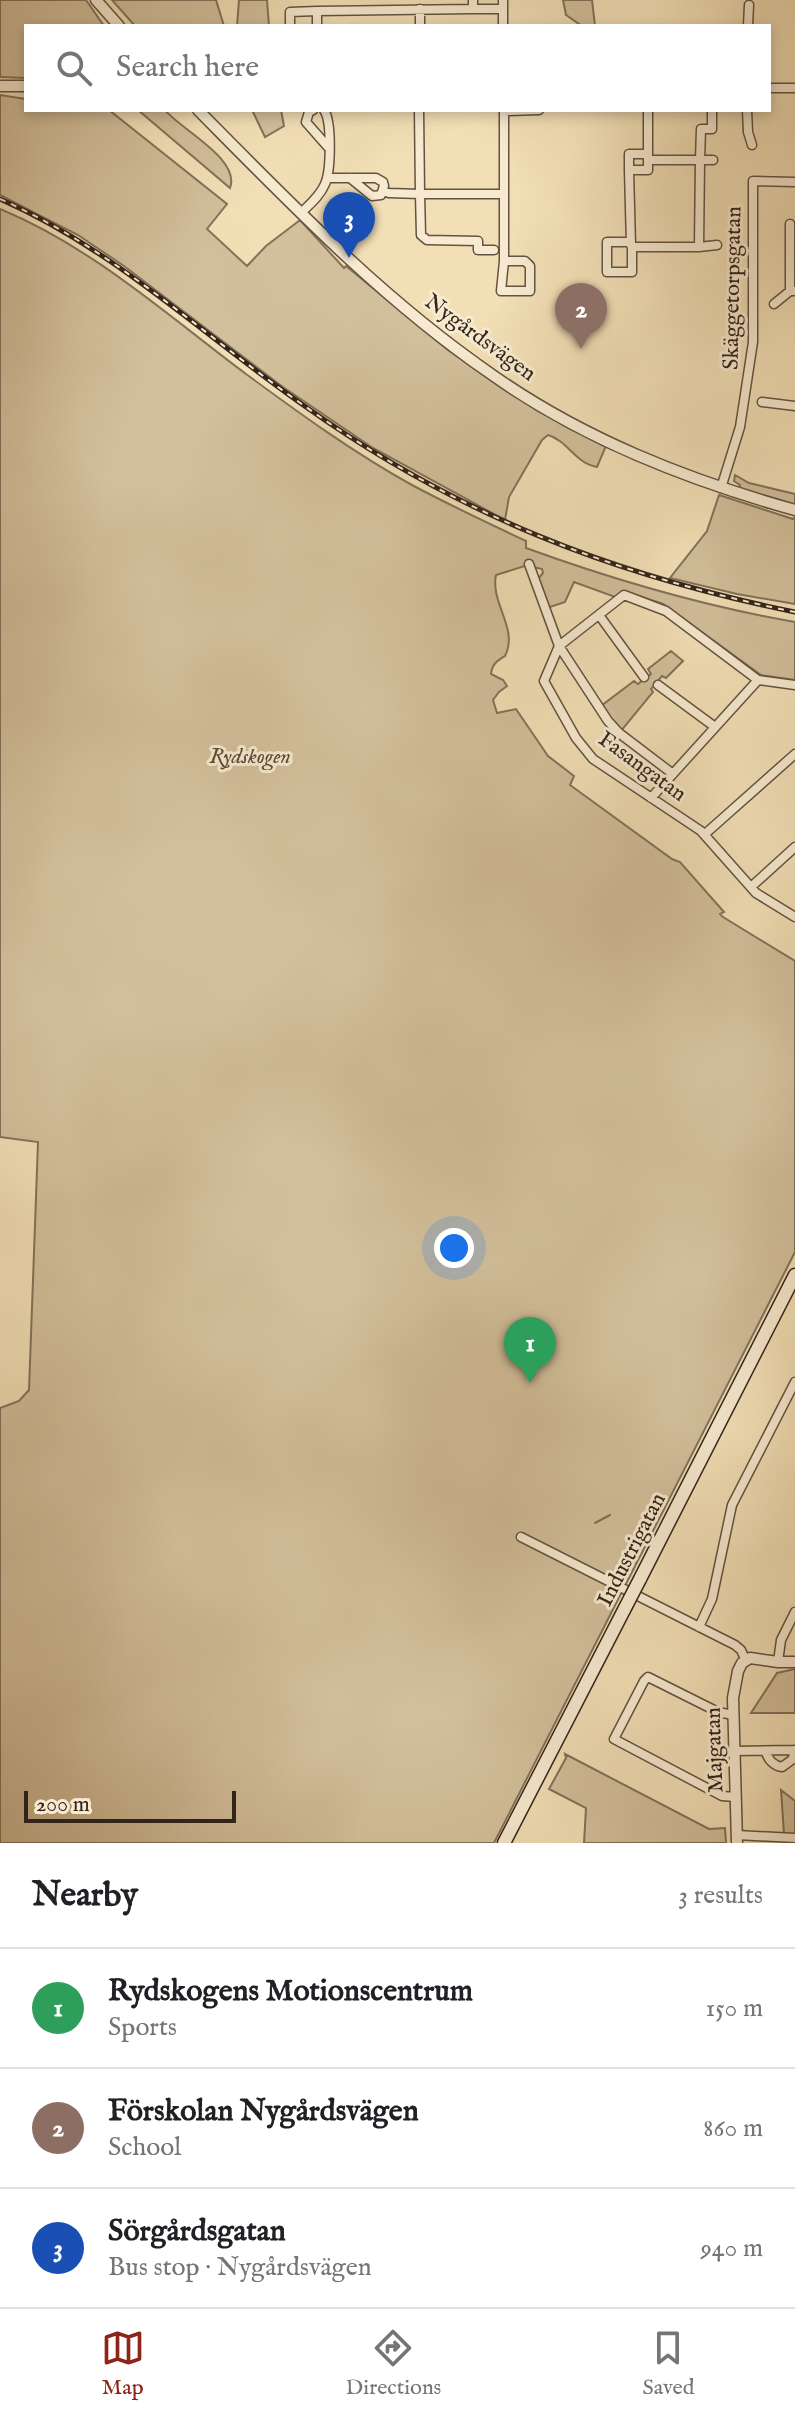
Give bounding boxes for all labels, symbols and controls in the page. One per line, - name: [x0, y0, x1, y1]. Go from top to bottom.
- search box: [24, 24, 771, 112]
- icon: search: [52, 46, 96, 90]
- text: Search here: [116, 49, 259, 87]
- pin: 3: [323, 192, 375, 258]
- street label: Skäggetorpsgatan: [718, 206, 748, 370]
- pin: 2: [555, 283, 607, 349]
- street label: Nygårdsvägen: [419, 288, 541, 388]
- street label: Fasangatan: [592, 726, 692, 809]
- park label: Rydskogen: [209, 743, 291, 771]
- your location: [434, 1228, 474, 1268]
- pin: 1: [504, 1317, 556, 1383]
- street label: Industrigatan: [591, 1488, 673, 1612]
- street label: Majgatan: [700, 1706, 730, 1793]
- scale bar: [24, 1787, 236, 1823]
- text: 200 m: [36, 1791, 90, 1819]
- text: Nearby: [32, 1874, 138, 1917]
- text: 3 results: [678, 1879, 763, 1912]
- text: Rydskogens Motionscentrum: [108, 1973, 473, 2011]
- text: 1: [53, 1992, 63, 2025]
- text: 150 m: [705, 1992, 763, 2025]
- text: Sports: [108, 2011, 177, 2044]
- text: Förskolan Nygårdsvägen: [108, 2093, 419, 2131]
- text: 2: [52, 2112, 64, 2145]
- text: 860 m: [703, 2112, 763, 2145]
- text: School: [108, 2131, 181, 2164]
- text: Sörgårdsgatan: [108, 2213, 286, 2251]
- text: 3: [53, 2232, 63, 2265]
- text: 940 m: [701, 2232, 763, 2265]
- text: Bus stop · Nygårdsvägen: [108, 2251, 372, 2284]
- tab: Map: [101, 2326, 145, 2402]
- tab: Directions: [346, 2326, 441, 2402]
- tab: Saved: [642, 2326, 694, 2402]

